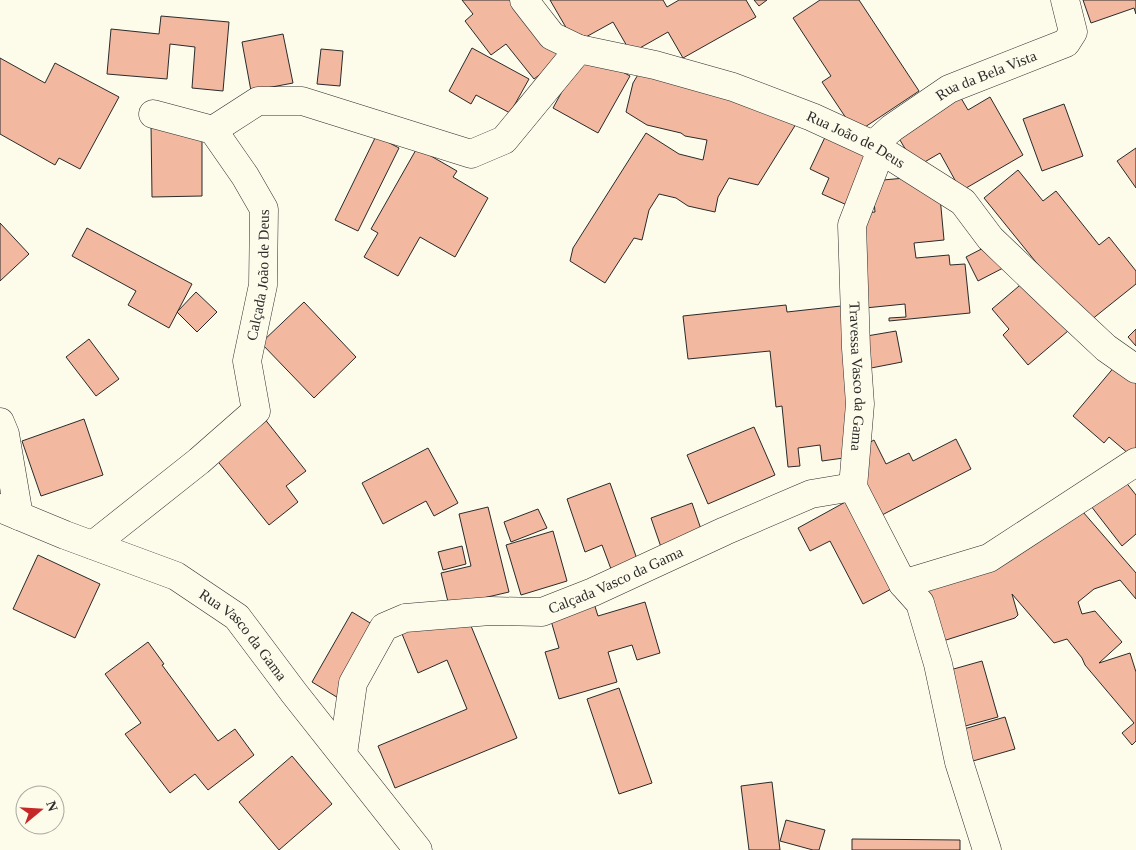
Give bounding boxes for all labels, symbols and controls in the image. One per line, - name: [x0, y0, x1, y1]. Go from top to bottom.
- street label: Rua da Bela Vista: [933, 47, 1039, 104]
- street label: Rua João de Deus: [804, 108, 908, 171]
- street label: Calçada João de Deus: [244, 209, 272, 342]
- street label: Travessa Vasco da Gama: [846, 301, 868, 452]
- street label: Calçada Vasco da Gama: [546, 543, 686, 617]
- street label: Rua Vasco da Gama: [196, 586, 290, 684]
- north arrow: [15, 785, 65, 835]
- text: N: [43, 799, 61, 813]

